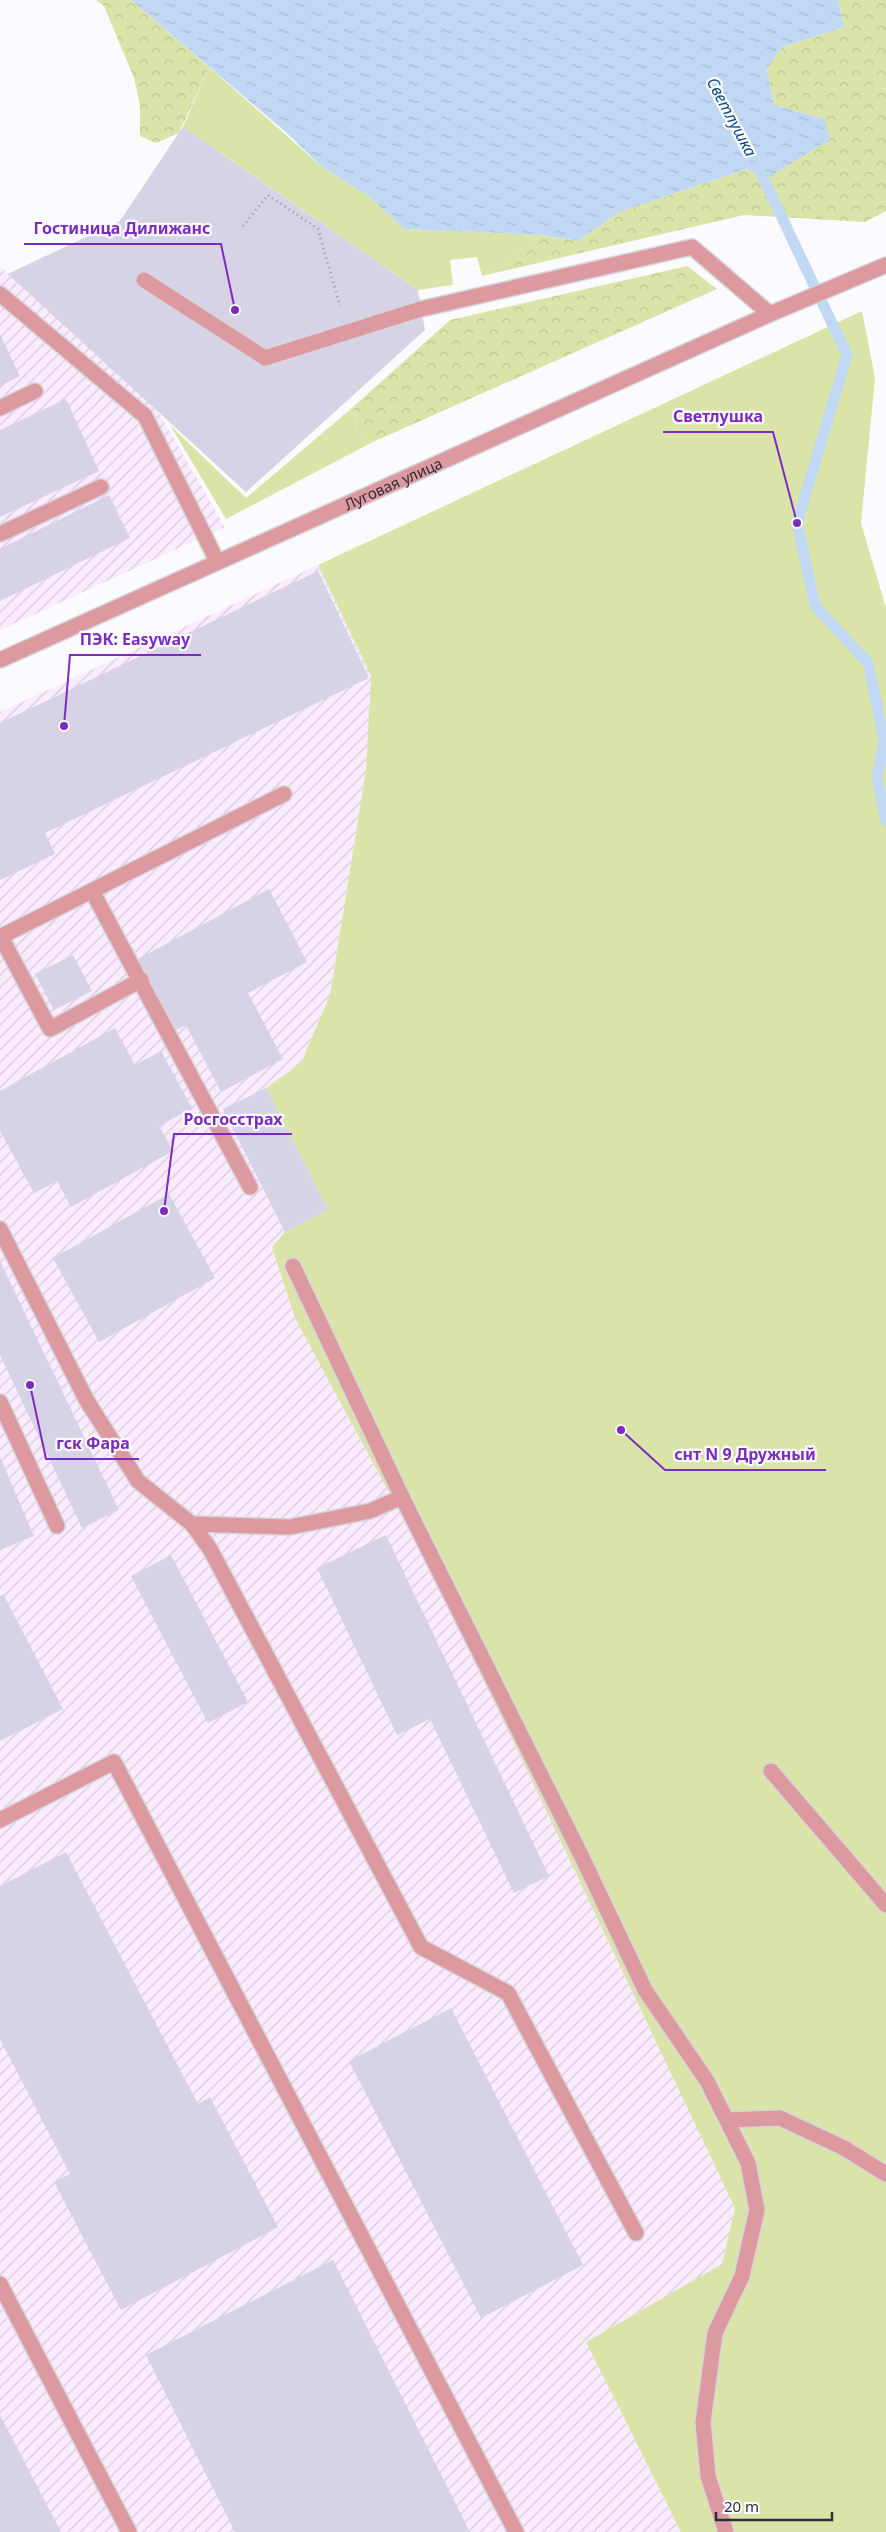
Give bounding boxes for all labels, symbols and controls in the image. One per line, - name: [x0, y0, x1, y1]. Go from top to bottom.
- water label: Светлушка: [702, 74, 762, 160]
- callout: Гостиница Дилижанс: [24, 213, 221, 244]
- text: Гостиница Дилижанс: [34, 217, 210, 239]
- callout: Светлушка: [663, 401, 773, 432]
- text: Светлушка: [673, 405, 763, 427]
- street label: Луговая улица: [341, 453, 445, 514]
- callout: ПЭК: Easyway: [70, 624, 201, 655]
- text: ПЭК: Easyway: [80, 628, 191, 650]
- callout: Росгосстрах: [174, 1103, 292, 1134]
- text: Росгосстрах: [184, 1108, 283, 1130]
- callout: гск Фара: [46, 1428, 139, 1459]
- text: гск Фара: [56, 1432, 130, 1454]
- callout: снт N 9 Дружный: [665, 1439, 826, 1470]
- text: снт N 9 Дружный: [674, 1443, 816, 1465]
- scale bar: [716, 2490, 832, 2522]
- text: 20 m: [724, 2496, 759, 2516]

